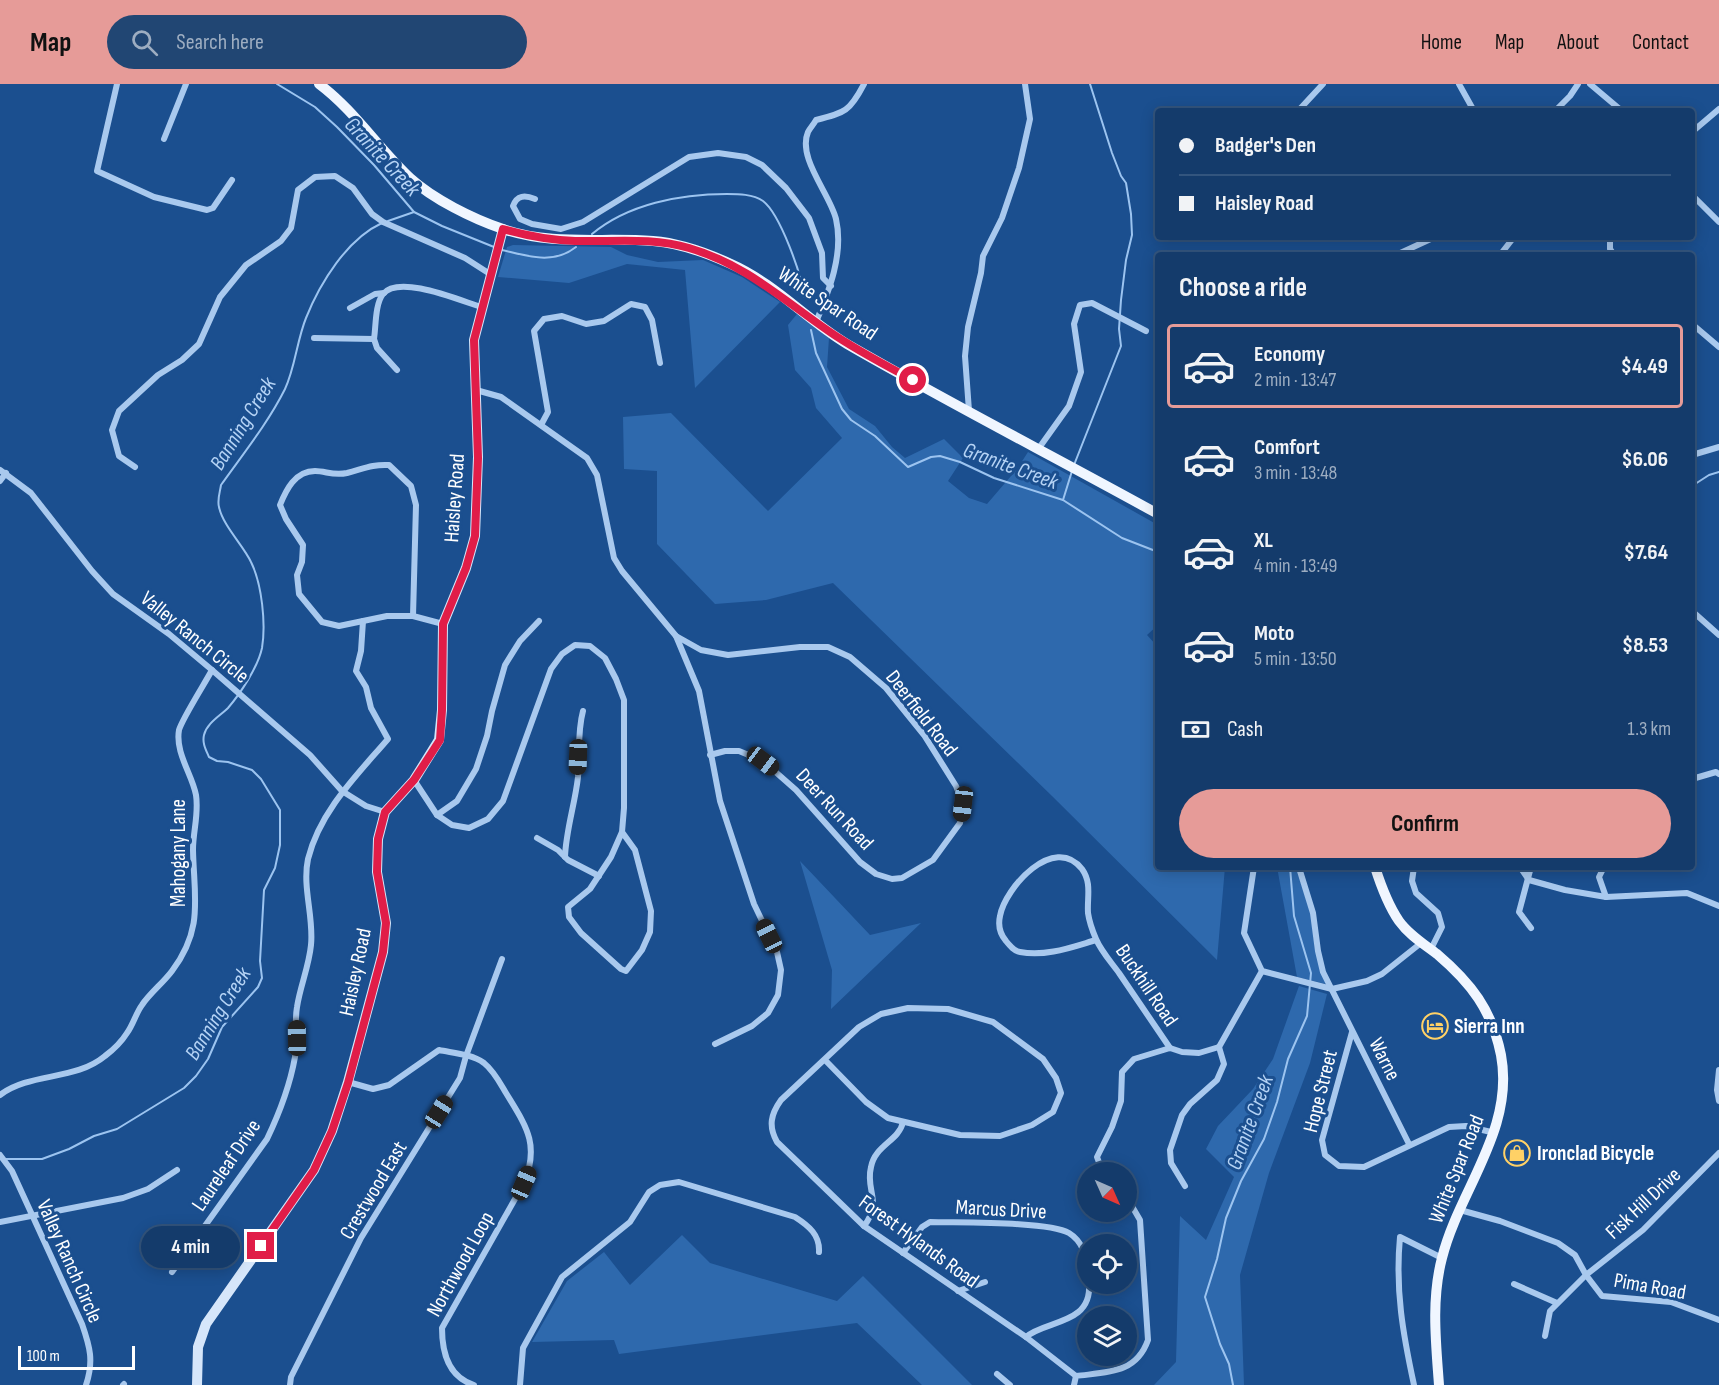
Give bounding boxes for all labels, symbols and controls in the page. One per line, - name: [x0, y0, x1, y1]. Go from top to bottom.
- search box: [107, 15, 527, 69]
- text: Map: [30, 26, 71, 59]
- icon: search: [128, 26, 161, 59]
- text: Search here: [176, 29, 264, 56]
- text: Home: [1421, 30, 1462, 55]
- text: Map: [1495, 30, 1524, 55]
- text: About: [1557, 30, 1599, 55]
- text: Contact: [1632, 30, 1689, 55]
- water label: Granite Creek: [338, 112, 426, 203]
- text: Badger's Den: [1215, 132, 1316, 159]
- text: Haisley Road: [1215, 190, 1314, 217]
- street label: White Spar Road: [773, 261, 882, 346]
- text: Choose a ride: [1179, 272, 1307, 304]
- icon: car: [1182, 339, 1236, 393]
- text: Economy: [1254, 341, 1325, 368]
- text: $4.49: [1621, 353, 1668, 380]
- route start: [899, 366, 926, 393]
- text: 2 min · 13:47: [1254, 368, 1336, 392]
- water label: Banning Creek: [204, 372, 283, 475]
- icon: car: [1182, 432, 1236, 486]
- text: Comfort: [1254, 434, 1320, 461]
- water label: Granite Creek: [959, 437, 1062, 496]
- text: $6.06: [1621, 446, 1668, 473]
- street label: Haisley Road: [439, 453, 470, 543]
- text: 3 min · 13:48: [1254, 461, 1337, 485]
- icon: car: [1182, 525, 1236, 579]
- text: XL: [1254, 527, 1273, 554]
- text: $7.64: [1624, 539, 1668, 566]
- text: 4 min · 13:49: [1254, 554, 1337, 578]
- street label: Valley Ranch Circle: [135, 586, 254, 689]
- icon: car: [1182, 618, 1236, 672]
- text: Moto: [1254, 620, 1294, 647]
- text: $8.53: [1622, 632, 1668, 659]
- text: 5 min · 13:50: [1254, 647, 1337, 671]
- street label: Deerfield Road: [880, 665, 963, 761]
- icon: cash: [1179, 713, 1212, 746]
- text: Cash: [1227, 716, 1263, 743]
- text: 1.3 km: [1628, 717, 1671, 741]
- car: [568, 739, 588, 775]
- car: [743, 743, 783, 779]
- street label: Deer Run Road: [791, 763, 879, 855]
- car: [952, 785, 974, 823]
- button: Confirm: [1179, 789, 1671, 858]
- street label: Mahogany Lane: [166, 799, 191, 907]
- car: [753, 916, 785, 956]
- street label: Haisley Road: [334, 926, 377, 1018]
- street label: Buckhill Road: [1110, 939, 1183, 1031]
- water label: Banning Creek: [179, 962, 258, 1065]
- hotel icon: Sierra Inn: [1420, 1011, 1450, 1041]
- place label: Sierra Inn: [1454, 1014, 1525, 1039]
- car: [288, 1020, 306, 1056]
- street label: Warne: [1363, 1034, 1406, 1085]
- street label: Hope Street: [1298, 1047, 1343, 1135]
- water label: Granite Creek: [1221, 1071, 1280, 1174]
- car: [422, 1092, 456, 1132]
- street label: White Spar Road: [1423, 1111, 1490, 1227]
- street label: Laureleaf Drive: [187, 1115, 266, 1216]
- street label: Crestwood East: [334, 1137, 412, 1244]
- shop icon: Ironclad Bicycle: [1502, 1138, 1532, 1168]
- place label: Ironclad Bicycle: [1537, 1141, 1654, 1166]
- north arrow: [1077, 1162, 1137, 1222]
- map controls: [1077, 1162, 1137, 1366]
- street label: Fisk Hill Drive: [1601, 1162, 1686, 1244]
- car: [509, 1163, 539, 1203]
- street label: Forest Hylands Road: [854, 1190, 984, 1293]
- street label: Marcus Drive: [955, 1195, 1047, 1224]
- street label: Valley Ranch Circle: [31, 1196, 108, 1327]
- street label: Northwood Loop: [421, 1207, 499, 1321]
- callout: 4 min: [141, 1225, 240, 1267]
- route end: [247, 1232, 274, 1259]
- button: locate: [1077, 1234, 1137, 1294]
- text: 4 min: [171, 1235, 210, 1259]
- street label: Pima Road: [1612, 1268, 1688, 1305]
- button: layers: [1077, 1306, 1137, 1366]
- scale bar: [18, 1343, 135, 1370]
- text: 100 m: [27, 1347, 60, 1366]

